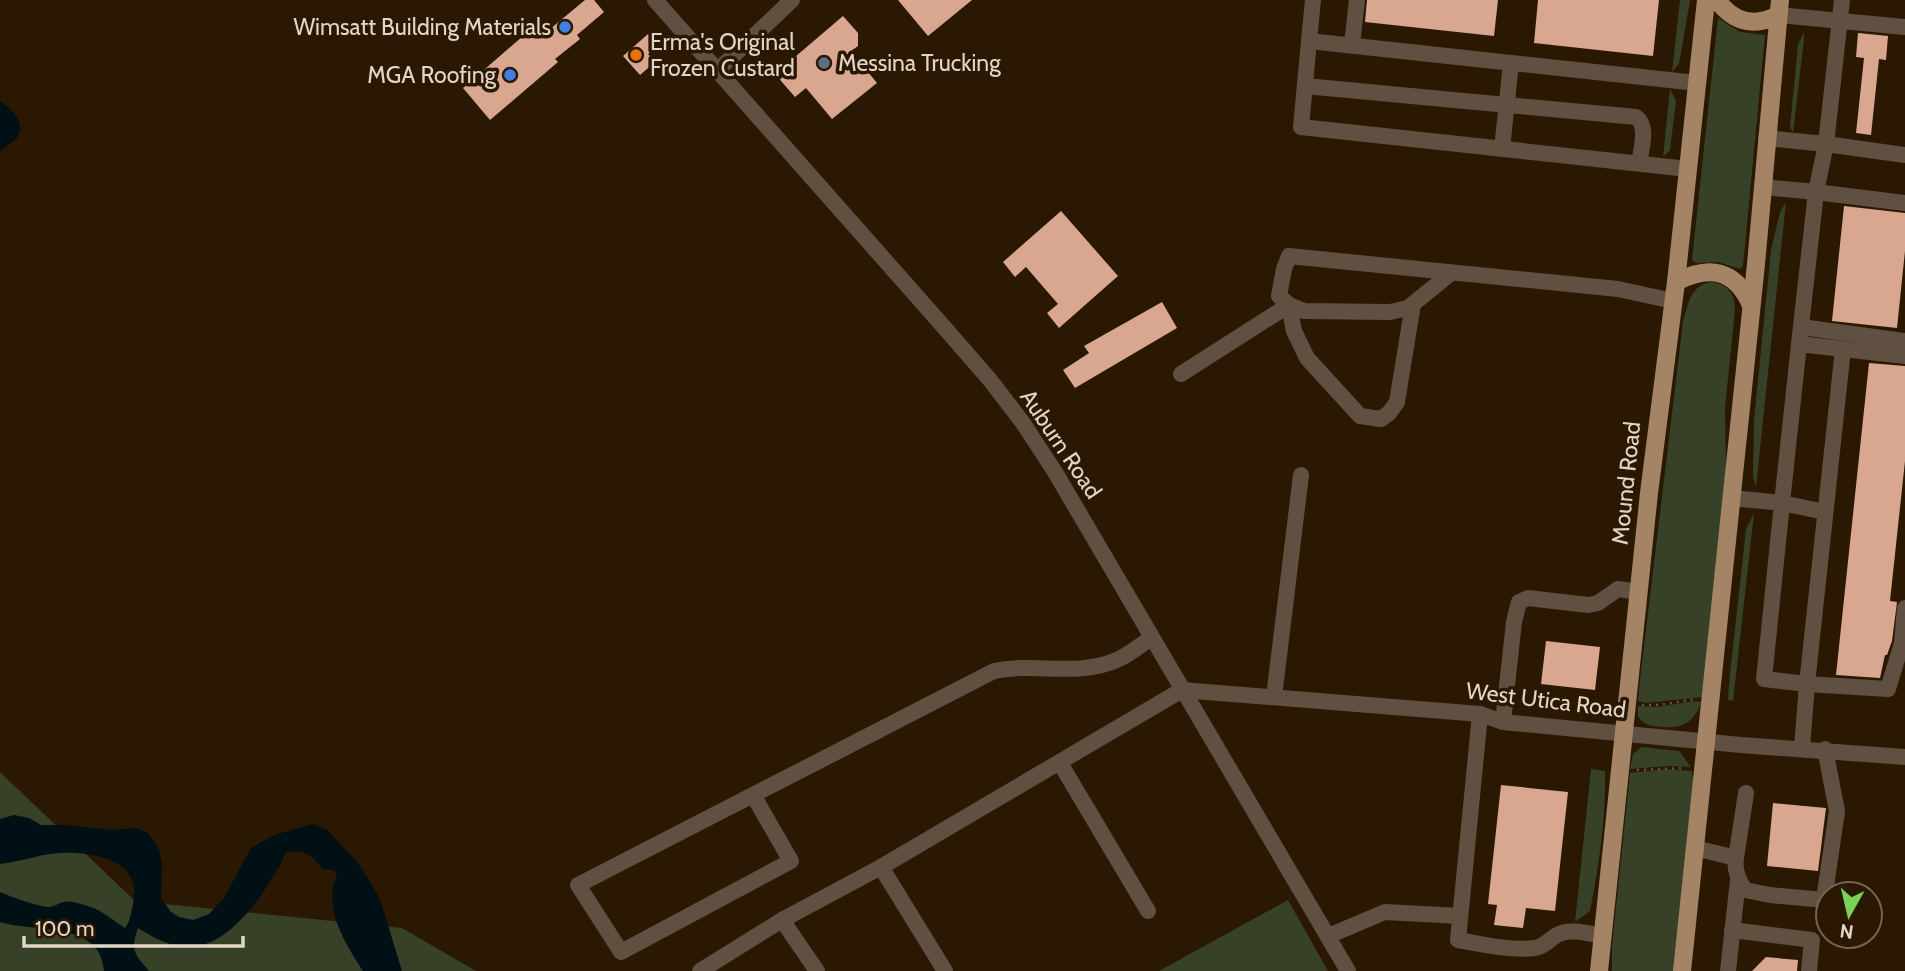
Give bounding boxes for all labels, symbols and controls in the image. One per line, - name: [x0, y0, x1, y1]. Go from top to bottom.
- place label: Wimsatt Building Materials: [293, 13, 551, 41]
- marker: Wimsatt Building Materials: [557, 19, 573, 35]
- place label: Erma's Original Frozen Custard: [650, 28, 795, 82]
- marker: Erma's Original Frozen Custard: [628, 47, 644, 63]
- place label: Messina Trucking: [838, 49, 1001, 77]
- marker: Messina Trucking: [816, 55, 832, 71]
- place label: MGA Roofing: [367, 61, 497, 89]
- marker: MGA Roofing: [502, 67, 518, 83]
- street label: Auburn Road: [1014, 384, 1108, 504]
- street label: Mound Road: [1606, 420, 1646, 546]
- street label: West Utica Road: [1465, 676, 1627, 724]
- north arrow: [1814, 880, 1884, 950]
- scale bar: [24, 904, 243, 948]
- text: 100 m: [35, 916, 94, 941]
- text: N: [1838, 919, 1855, 944]

